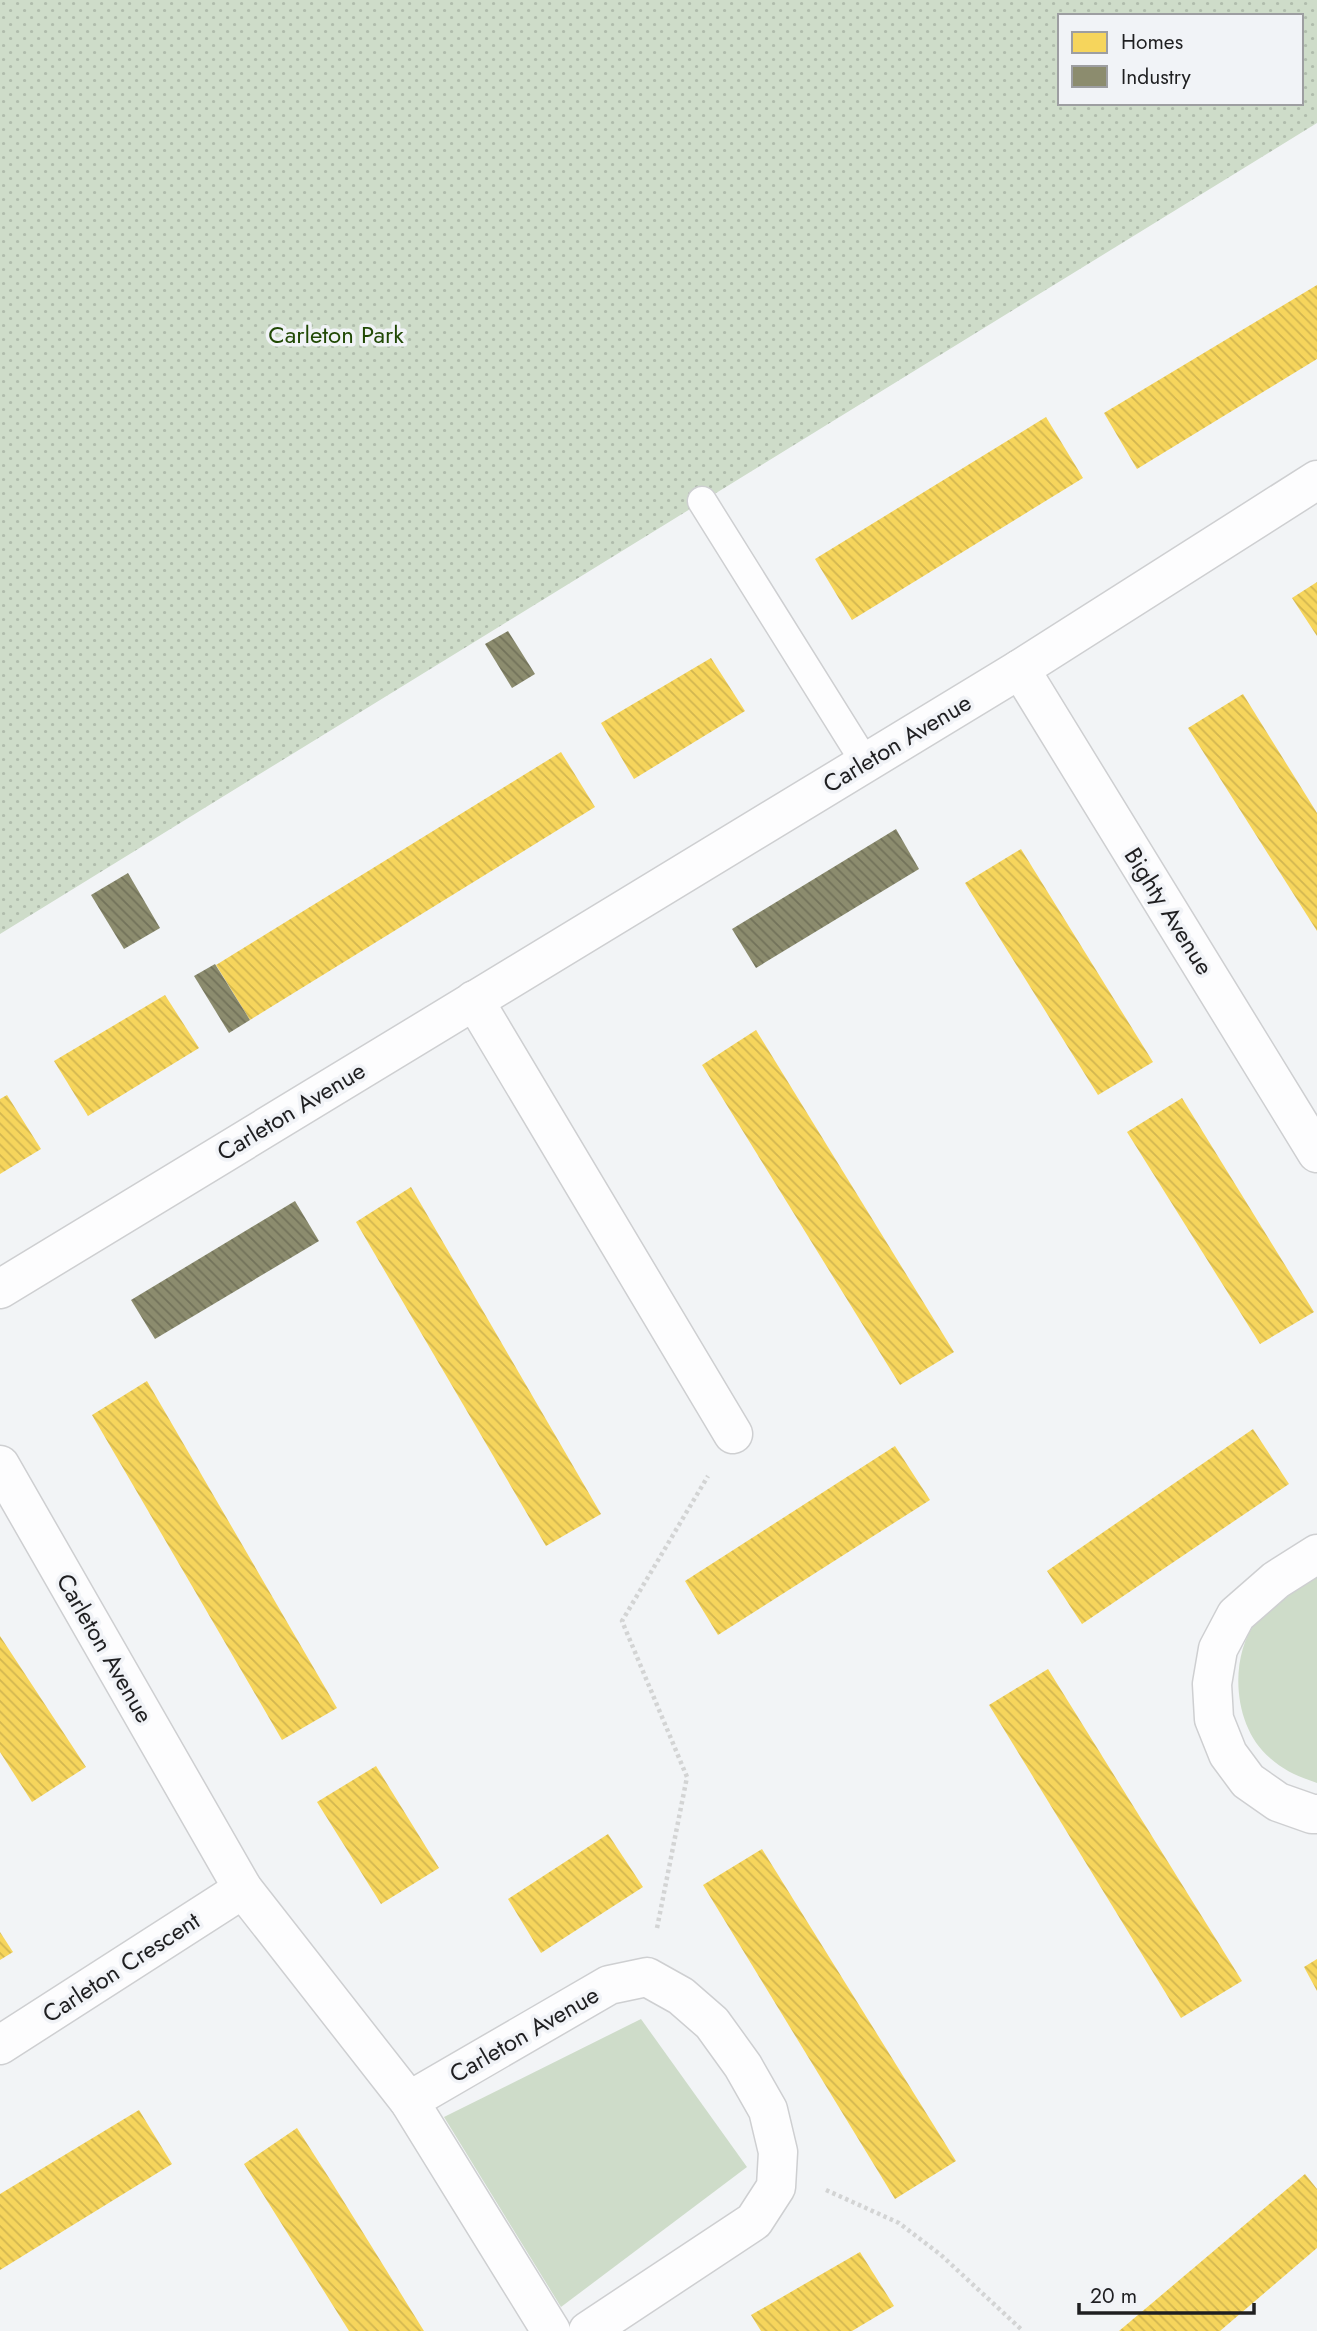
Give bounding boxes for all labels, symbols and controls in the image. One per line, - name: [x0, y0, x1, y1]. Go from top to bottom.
- legend: [1058, 14, 1303, 105]
- text: Homes: [1121, 27, 1183, 57]
- text: Industry: [1121, 62, 1192, 92]
- park label: Carleton Park: [268, 317, 404, 352]
- street label: Carleton Avenue: [816, 685, 978, 801]
- street label: Bighty Avenue: [1116, 841, 1222, 981]
- street label: Carleton Avenue: [210, 1053, 372, 1169]
- street label: Carleton Avenue: [48, 1567, 162, 1729]
- street label: Carleton Crescent: [35, 1903, 207, 2031]
- street label: Carleton Avenue: [443, 1977, 605, 2091]
- scale bar: [1079, 2272, 1254, 2316]
- text: 20 m: [1090, 2281, 1137, 2311]

